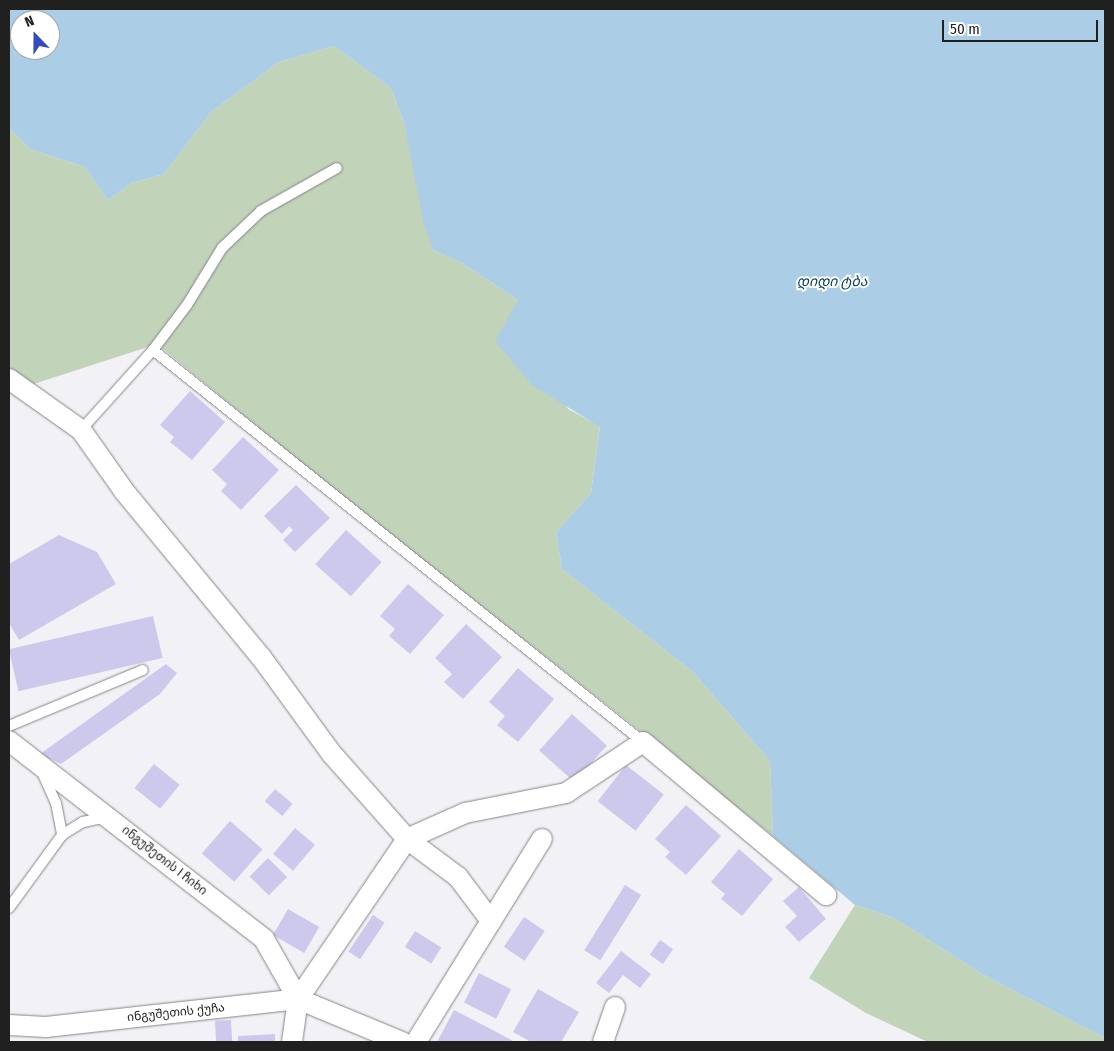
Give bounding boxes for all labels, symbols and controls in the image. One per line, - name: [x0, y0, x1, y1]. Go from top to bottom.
- north arrow: [10, 10, 60, 60]
- scale bar: [944, 10, 1100, 42]
- text: N: [22, 12, 37, 31]
- text: 50 m: [950, 20, 980, 38]
- water label: დიდი ტბა: [797, 274, 867, 290]
- street label: ინგუშეთის I ჩიხი: [119, 823, 209, 899]
- street label: ინგუშეთის ქუჩა: [127, 1001, 225, 1025]

